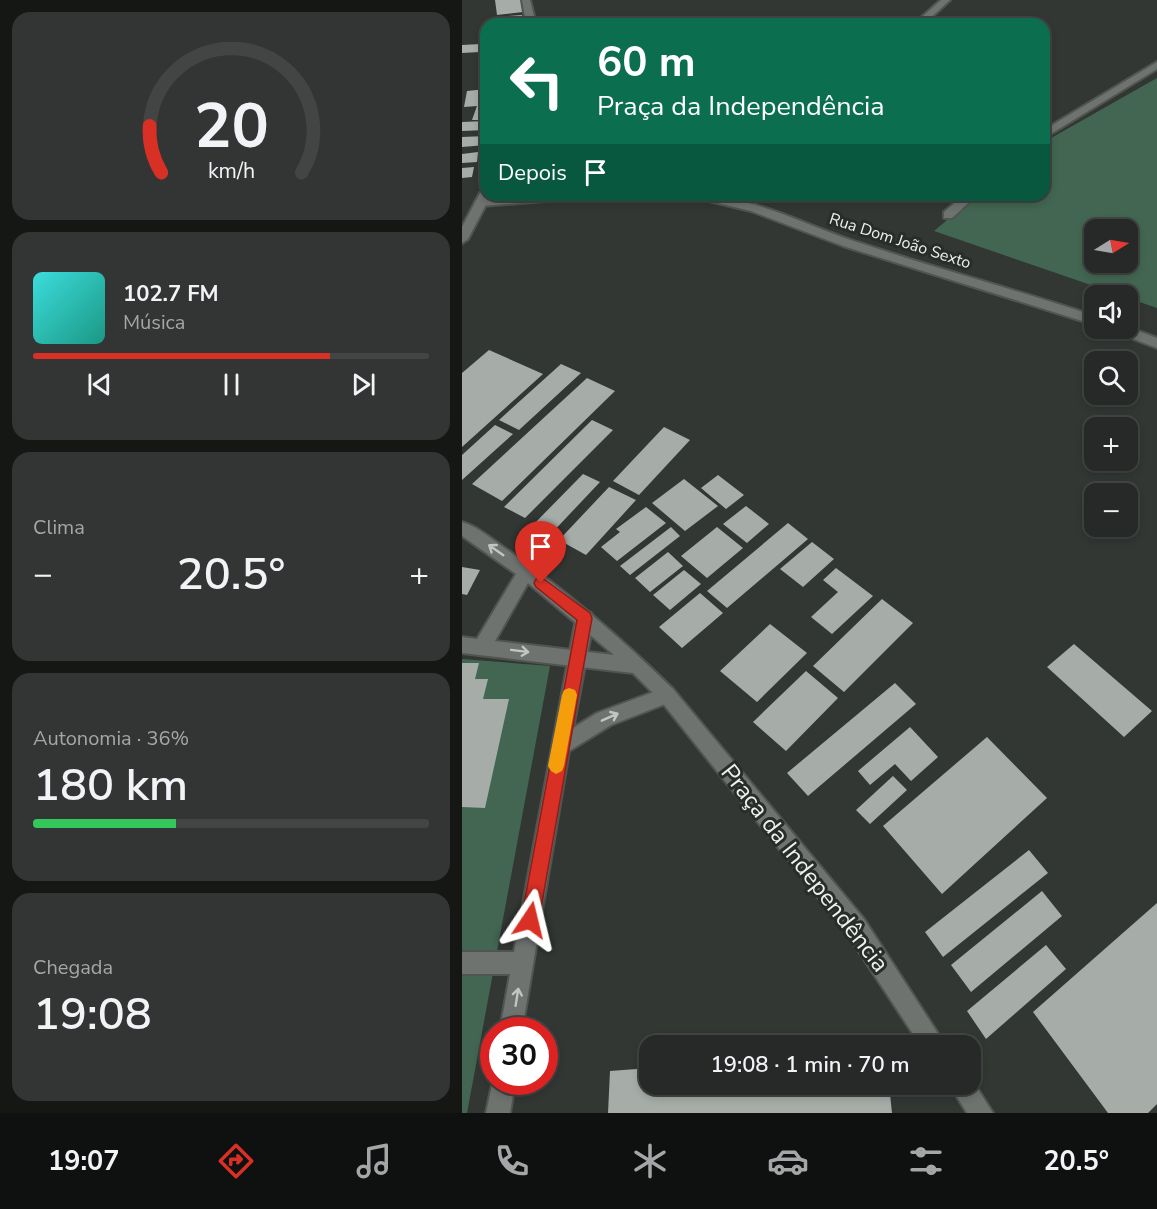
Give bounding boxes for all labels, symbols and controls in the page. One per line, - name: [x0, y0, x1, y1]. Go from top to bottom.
- text: 60 m: [597, 34, 696, 91]
- icon: left: [498, 42, 576, 120]
- text: 20: [194, 84, 268, 169]
- text: Praça da Independência: [597, 88, 885, 125]
- text: km/h: [207, 156, 255, 186]
- icon: arrive: [579, 156, 612, 189]
- text: Depois: [498, 158, 567, 188]
- street label: Rua Dom João Sexto: [826, 208, 974, 274]
- north arrow: [1084, 219, 1138, 273]
- map controls: [1084, 219, 1138, 537]
- text: 102.7 FM: [123, 279, 219, 309]
- button: sound: [1084, 285, 1138, 339]
- text: Música: [123, 309, 185, 336]
- button: search: [1084, 351, 1138, 405]
- icon: previous: [83, 368, 116, 401]
- icon: pause: [215, 368, 248, 401]
- icon: next: [347, 368, 380, 401]
- button: +: [1084, 417, 1138, 471]
- button: −: [1084, 483, 1138, 537]
- text: Clima: [33, 514, 85, 541]
- pin: [515, 521, 566, 583]
- icon: arrive: [524, 530, 557, 563]
- text: 20.5°: [177, 544, 285, 605]
- one-way arrow: [488, 544, 504, 556]
- text: −: [33, 552, 53, 597]
- text: +: [409, 552, 429, 597]
- one-way arrow: [510, 646, 530, 657]
- one-way arrow: [601, 710, 619, 722]
- text: Autonomia · 36%: [33, 725, 189, 752]
- text: 180 km: [33, 755, 188, 816]
- street label: Praça da Independência: [714, 757, 896, 979]
- position arrow: [498, 888, 562, 952]
- text: Chegada: [33, 954, 113, 981]
- text: 19:08: [33, 984, 152, 1045]
- one-way arrow: [512, 987, 523, 1007]
- speed limit sign: 30: [480, 1017, 558, 1095]
- text: 19:08 · 1 min · 70 m: [711, 1050, 909, 1080]
- icon: directions: [215, 1140, 257, 1182]
- icon: music: [353, 1140, 395, 1182]
- icon: phone: [491, 1140, 533, 1182]
- icon: climate: [629, 1140, 671, 1182]
- icon: car: [767, 1140, 809, 1182]
- icon: filters: [905, 1140, 947, 1182]
- text: 19:07: [48, 1143, 119, 1180]
- text: 20.5°: [1043, 1143, 1109, 1180]

